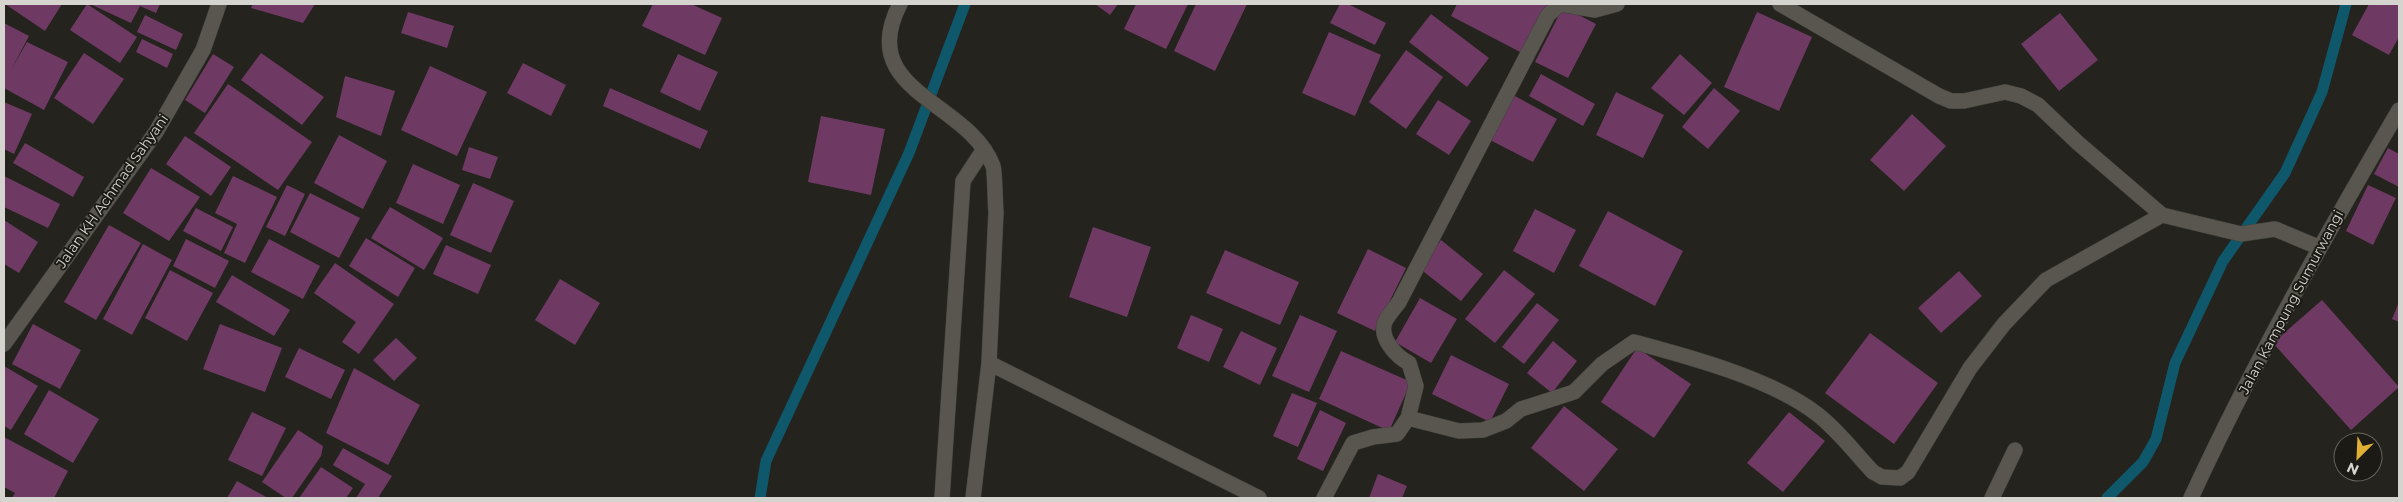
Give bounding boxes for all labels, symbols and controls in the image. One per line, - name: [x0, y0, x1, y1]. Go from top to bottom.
- street label: Jalan KH Achmad Sahyani: [51, 111, 172, 272]
- street label: Jalan Kampung Sumurwangi: [2234, 207, 2347, 398]
- north arrow: [2333, 432, 2383, 482]
- text: N: [2344, 458, 2362, 479]

